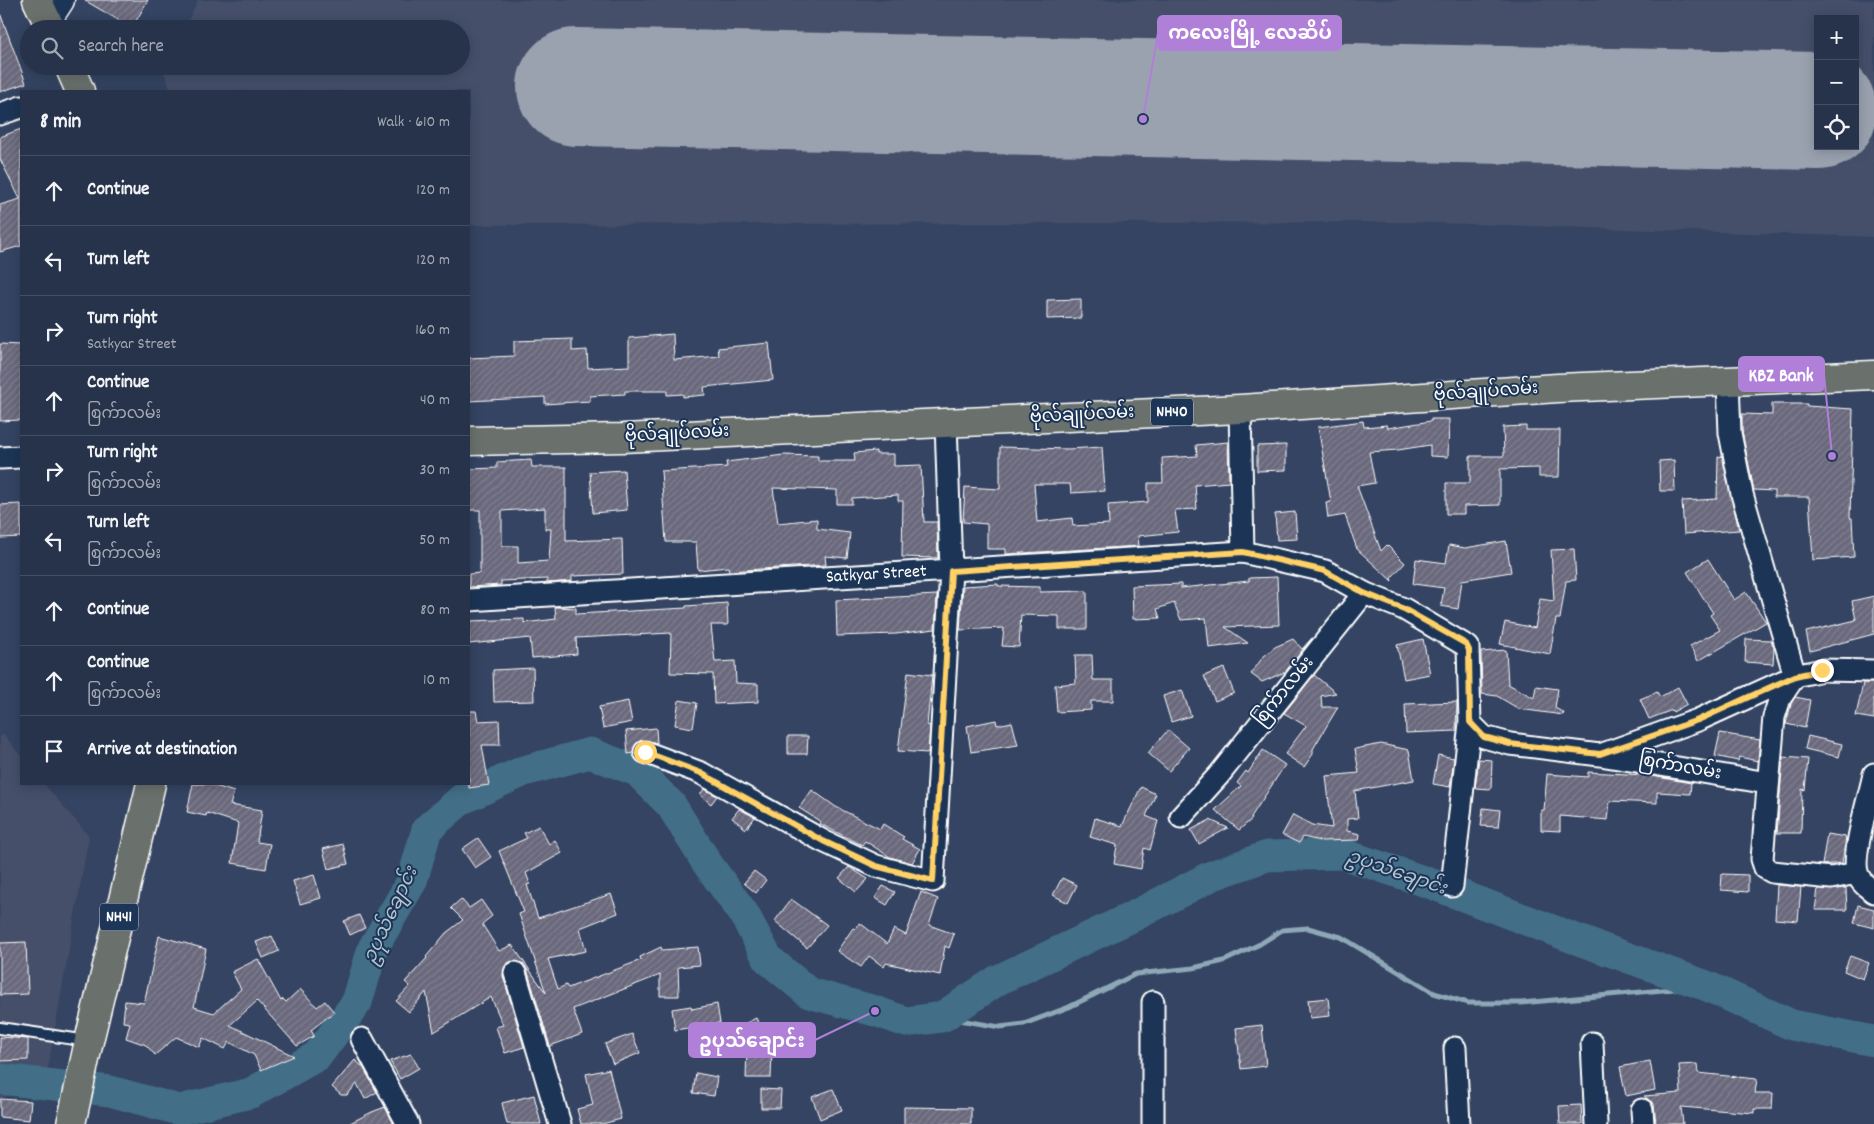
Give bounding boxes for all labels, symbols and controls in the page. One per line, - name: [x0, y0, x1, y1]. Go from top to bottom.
- map controls: [1814, 15, 1859, 150]
- button: +: [1814, 15, 1859, 60]
- callout: ကလေးမြို့ လေဆိပ်: [1158, 16, 1341, 50]
- text: ကလေးမြို့ လေဆိပ်: [1168, 19, 1332, 49]
- search box: [20, 20, 470, 75]
- icon: search: [38, 34, 66, 62]
- text: Search here: [78, 34, 164, 61]
- button: −: [1814, 60, 1859, 105]
- button: locate: [1814, 105, 1859, 150]
- text: 8 min: [40, 108, 81, 138]
- text: Walk · 610 m: [377, 111, 450, 134]
- icon: ahead: [40, 177, 68, 205]
- text: Continue: [87, 177, 149, 204]
- text: 120 m: [416, 179, 450, 202]
- icon: left: [40, 247, 68, 275]
- text: Turn left: [87, 247, 150, 274]
- text: 120 m: [416, 249, 450, 272]
- text: Turn right: [87, 306, 158, 333]
- icon: right: [40, 317, 68, 345]
- text: 160 m: [415, 319, 450, 342]
- text: Satkyar Street: [87, 333, 177, 356]
- callout: KBZ Bank: [1739, 357, 1824, 391]
- text: KBZ Bank: [1749, 364, 1814, 391]
- text: Continue: [87, 370, 149, 397]
- street label: ဗိုလ်ချုပ်လမ်း: [1433, 373, 1539, 409]
- icon: ahead: [40, 387, 68, 415]
- text: 40 m: [420, 389, 450, 412]
- street label: ဗိုလ်ချုပ်လမ်း: [1029, 397, 1135, 431]
- road number: NH40: [1151, 398, 1193, 426]
- text: စြက်ာလမ်း: [87, 403, 161, 426]
- street label: ဗိုလ်ချုပ်လမ်း: [624, 416, 730, 450]
- text: Turn right: [87, 440, 158, 467]
- icon: right: [40, 457, 68, 485]
- text: 30 m: [420, 459, 450, 482]
- text: စြက်ာလမ်း: [87, 473, 161, 496]
- text: Turn left: [87, 510, 150, 537]
- icon: left: [40, 527, 68, 555]
- text: 50 m: [419, 529, 450, 552]
- text: စြက်ာလမ်း: [87, 543, 161, 566]
- street label: Satkyar Street: [825, 559, 928, 590]
- icon: ahead: [40, 597, 68, 625]
- text: Continue: [87, 597, 149, 624]
- text: 80 m: [420, 599, 450, 622]
- text: Continue: [87, 650, 149, 677]
- street label: စြက်ာလမ်း: [1247, 650, 1321, 732]
- route end: [1811, 659, 1834, 682]
- icon: ahead: [40, 667, 68, 695]
- text: 10 m: [423, 669, 450, 692]
- text: စြက်ာလမ်း: [87, 683, 161, 706]
- icon: arrive: [40, 737, 68, 765]
- text: Arrive at destination: [87, 737, 237, 764]
- route start: [634, 741, 657, 764]
- street label: စြက်ာလမ်း: [1637, 745, 1724, 788]
- water label: ဥပုသ်ချောင်း: [1343, 841, 1452, 904]
- water label: ဥပုသ်ချောင်း: [355, 861, 427, 969]
- road number: NH41: [100, 904, 138, 930]
- callout: ဥပုသ်ချောင်း: [689, 1023, 815, 1057]
- text: ဥပုသ်ချောင်း: [699, 1027, 805, 1057]

